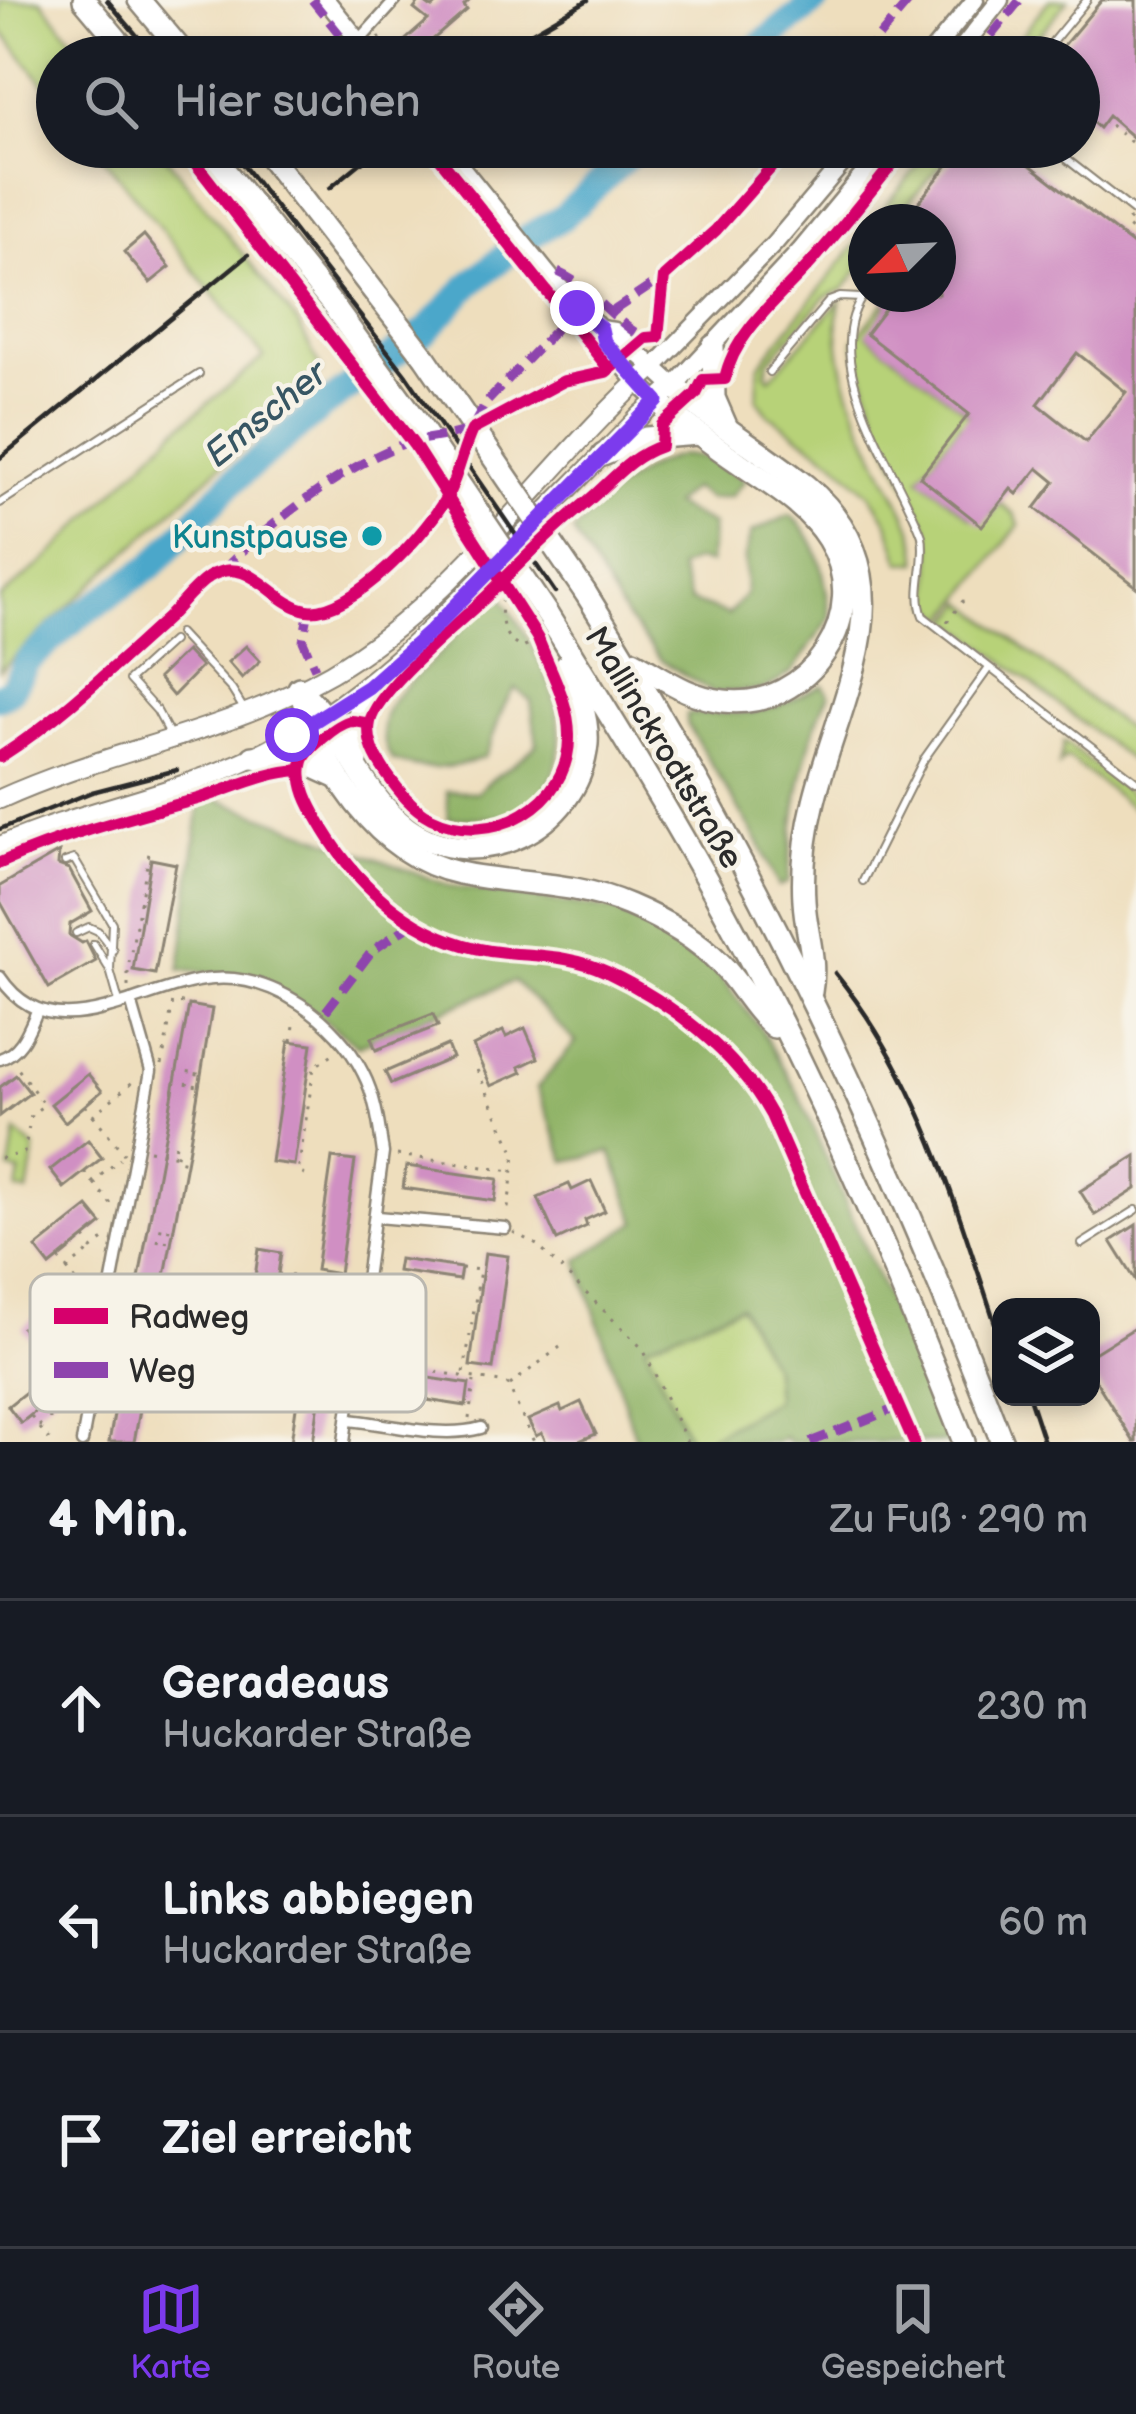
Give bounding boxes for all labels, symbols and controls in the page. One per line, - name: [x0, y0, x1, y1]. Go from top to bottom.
- search box: [36, 36, 1100, 168]
- icon: search: [78, 69, 144, 135]
- text: Hier suchen: [174, 75, 421, 130]
- north arrow: [848, 204, 956, 312]
- route end: [550, 281, 604, 335]
- water label: Emscher: [197, 351, 338, 477]
- place label: Kunstpause: [172, 518, 348, 558]
- marker: Kunstpause: [359, 523, 385, 549]
- street label: Mallinckrodtstraße: [575, 620, 751, 876]
- route start: [265, 708, 319, 762]
- legend: [30, 1274, 426, 1412]
- text: Radweg: [129, 1298, 249, 1338]
- map controls: [992, 1298, 1100, 1406]
- button: layers: [992, 1298, 1100, 1406]
- text: Weg: [129, 1352, 196, 1392]
- text: 4 Min.: [48, 1490, 188, 1551]
- text: Zu Fuß · 290 m: [830, 1497, 1088, 1544]
- text: Geradeaus: [162, 1657, 389, 1712]
- icon: ahead: [48, 1675, 114, 1741]
- text: 230 m: [976, 1684, 1088, 1731]
- text: Huckarder Straße: [162, 1712, 472, 1759]
- text: Links abbiegen: [162, 1873, 474, 1928]
- icon: left: [48, 1891, 114, 1957]
- text: 60 m: [998, 1900, 1088, 1947]
- text: Huckarder Straße: [162, 1928, 472, 1975]
- icon: arrive: [48, 2107, 114, 2173]
- text: Ziel erreicht: [162, 2112, 412, 2167]
- tab: Karte: [130, 2276, 211, 2388]
- tab: Route: [471, 2276, 560, 2388]
- tab: Gespeichert: [821, 2276, 1006, 2388]

